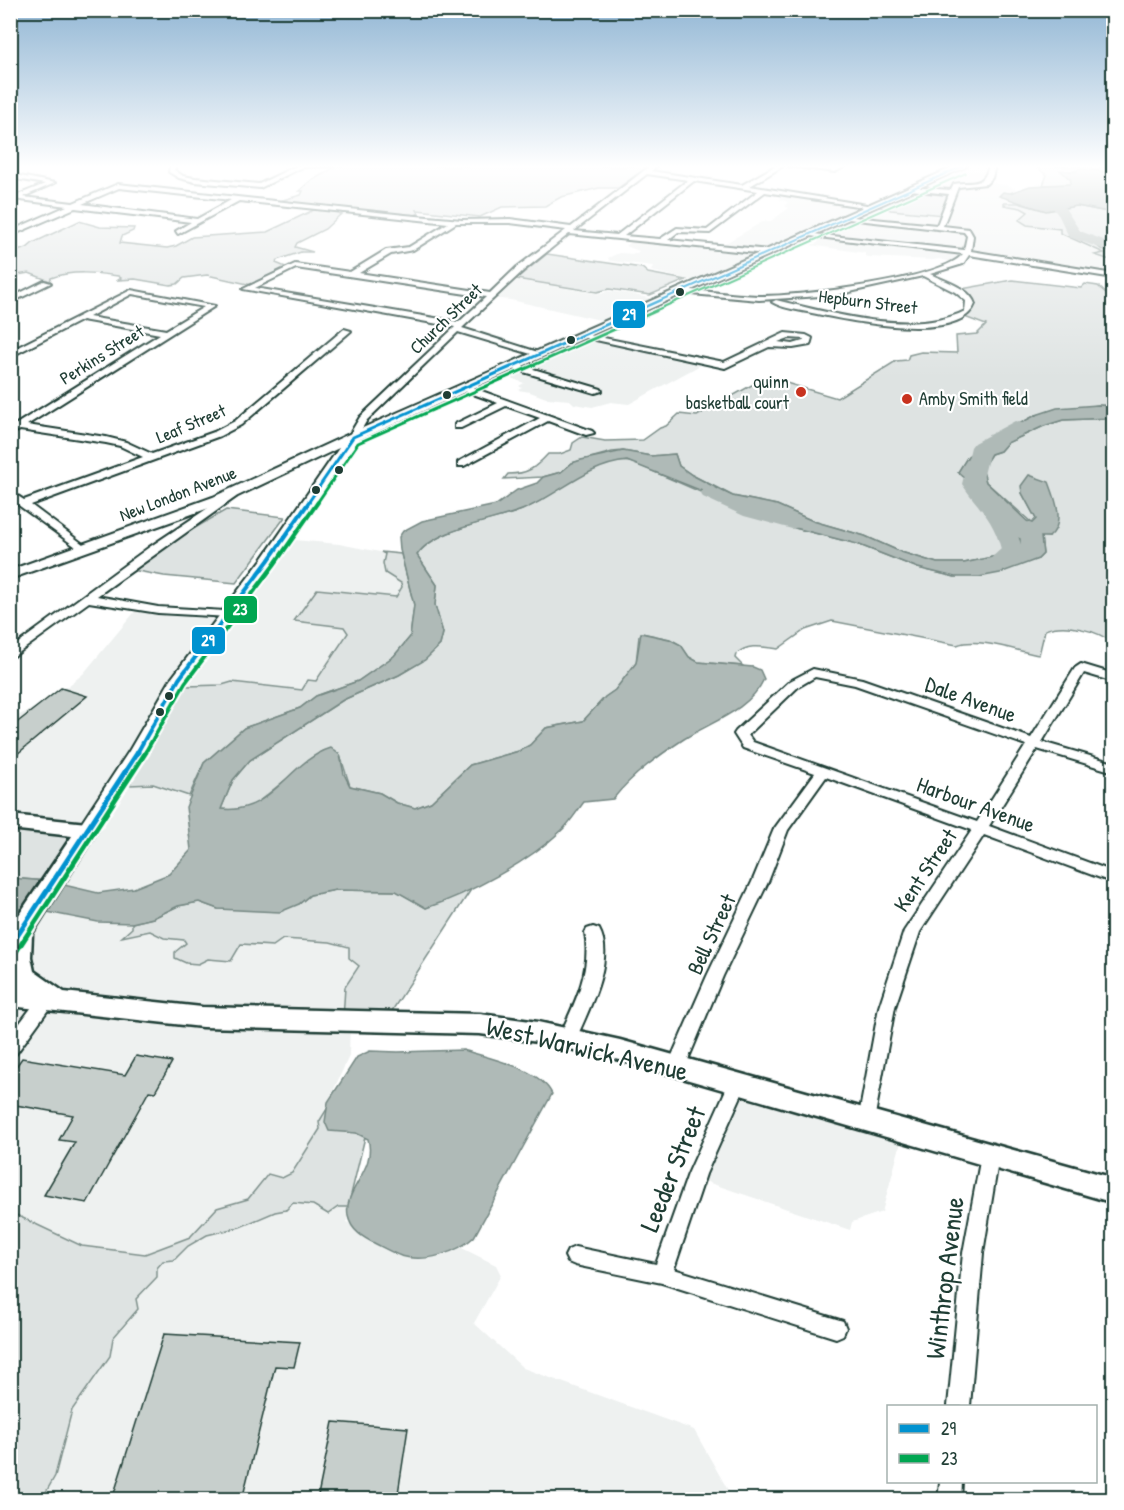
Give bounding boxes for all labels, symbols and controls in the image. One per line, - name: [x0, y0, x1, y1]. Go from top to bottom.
- street label: Church Street: [404, 277, 488, 360]
- street label: Hepburn Street: [817, 283, 920, 320]
- unlabelled marker: [674, 286, 686, 298]
- line badge: 29: [612, 300, 646, 329]
- text: 29: [622, 303, 636, 325]
- street label: Perkins Street: [55, 318, 149, 390]
- unlabelled marker: [565, 334, 577, 346]
- place label: quinn basketball court: [686, 369, 790, 415]
- marker: quinn basketball court: [794, 385, 808, 399]
- place label: Amby Smith field: [919, 386, 1028, 411]
- unlabelled marker: [441, 389, 453, 401]
- marker: Amby Smith field: [900, 392, 914, 406]
- street label: Leaf Street: [152, 397, 230, 449]
- street label: New London Avenue: [116, 460, 240, 527]
- unlabelled marker: [333, 464, 345, 476]
- unlabelled marker: [310, 484, 322, 496]
- line badge: 23: [223, 595, 258, 624]
- text: 23: [233, 598, 247, 620]
- line badge: 29: [191, 626, 226, 655]
- text: 29: [201, 629, 215, 651]
- street label: Dale Avenue: [921, 669, 1021, 729]
- unlabelled marker: [163, 690, 175, 702]
- unlabelled marker: [154, 706, 166, 718]
- street label: Harbour Avenue: [913, 769, 1039, 839]
- street label: Kent Street: [886, 822, 964, 917]
- street label: Bell Street: [679, 888, 743, 979]
- street label: West Warwick Avenue: [483, 1007, 692, 1089]
- street label: Leeder Street: [631, 1100, 714, 1237]
- street label: Winthrop Avenue: [916, 1195, 973, 1361]
- legend: [887, 1405, 1097, 1483]
- text: 29: [941, 1416, 956, 1441]
- text: 23: [941, 1446, 958, 1471]

